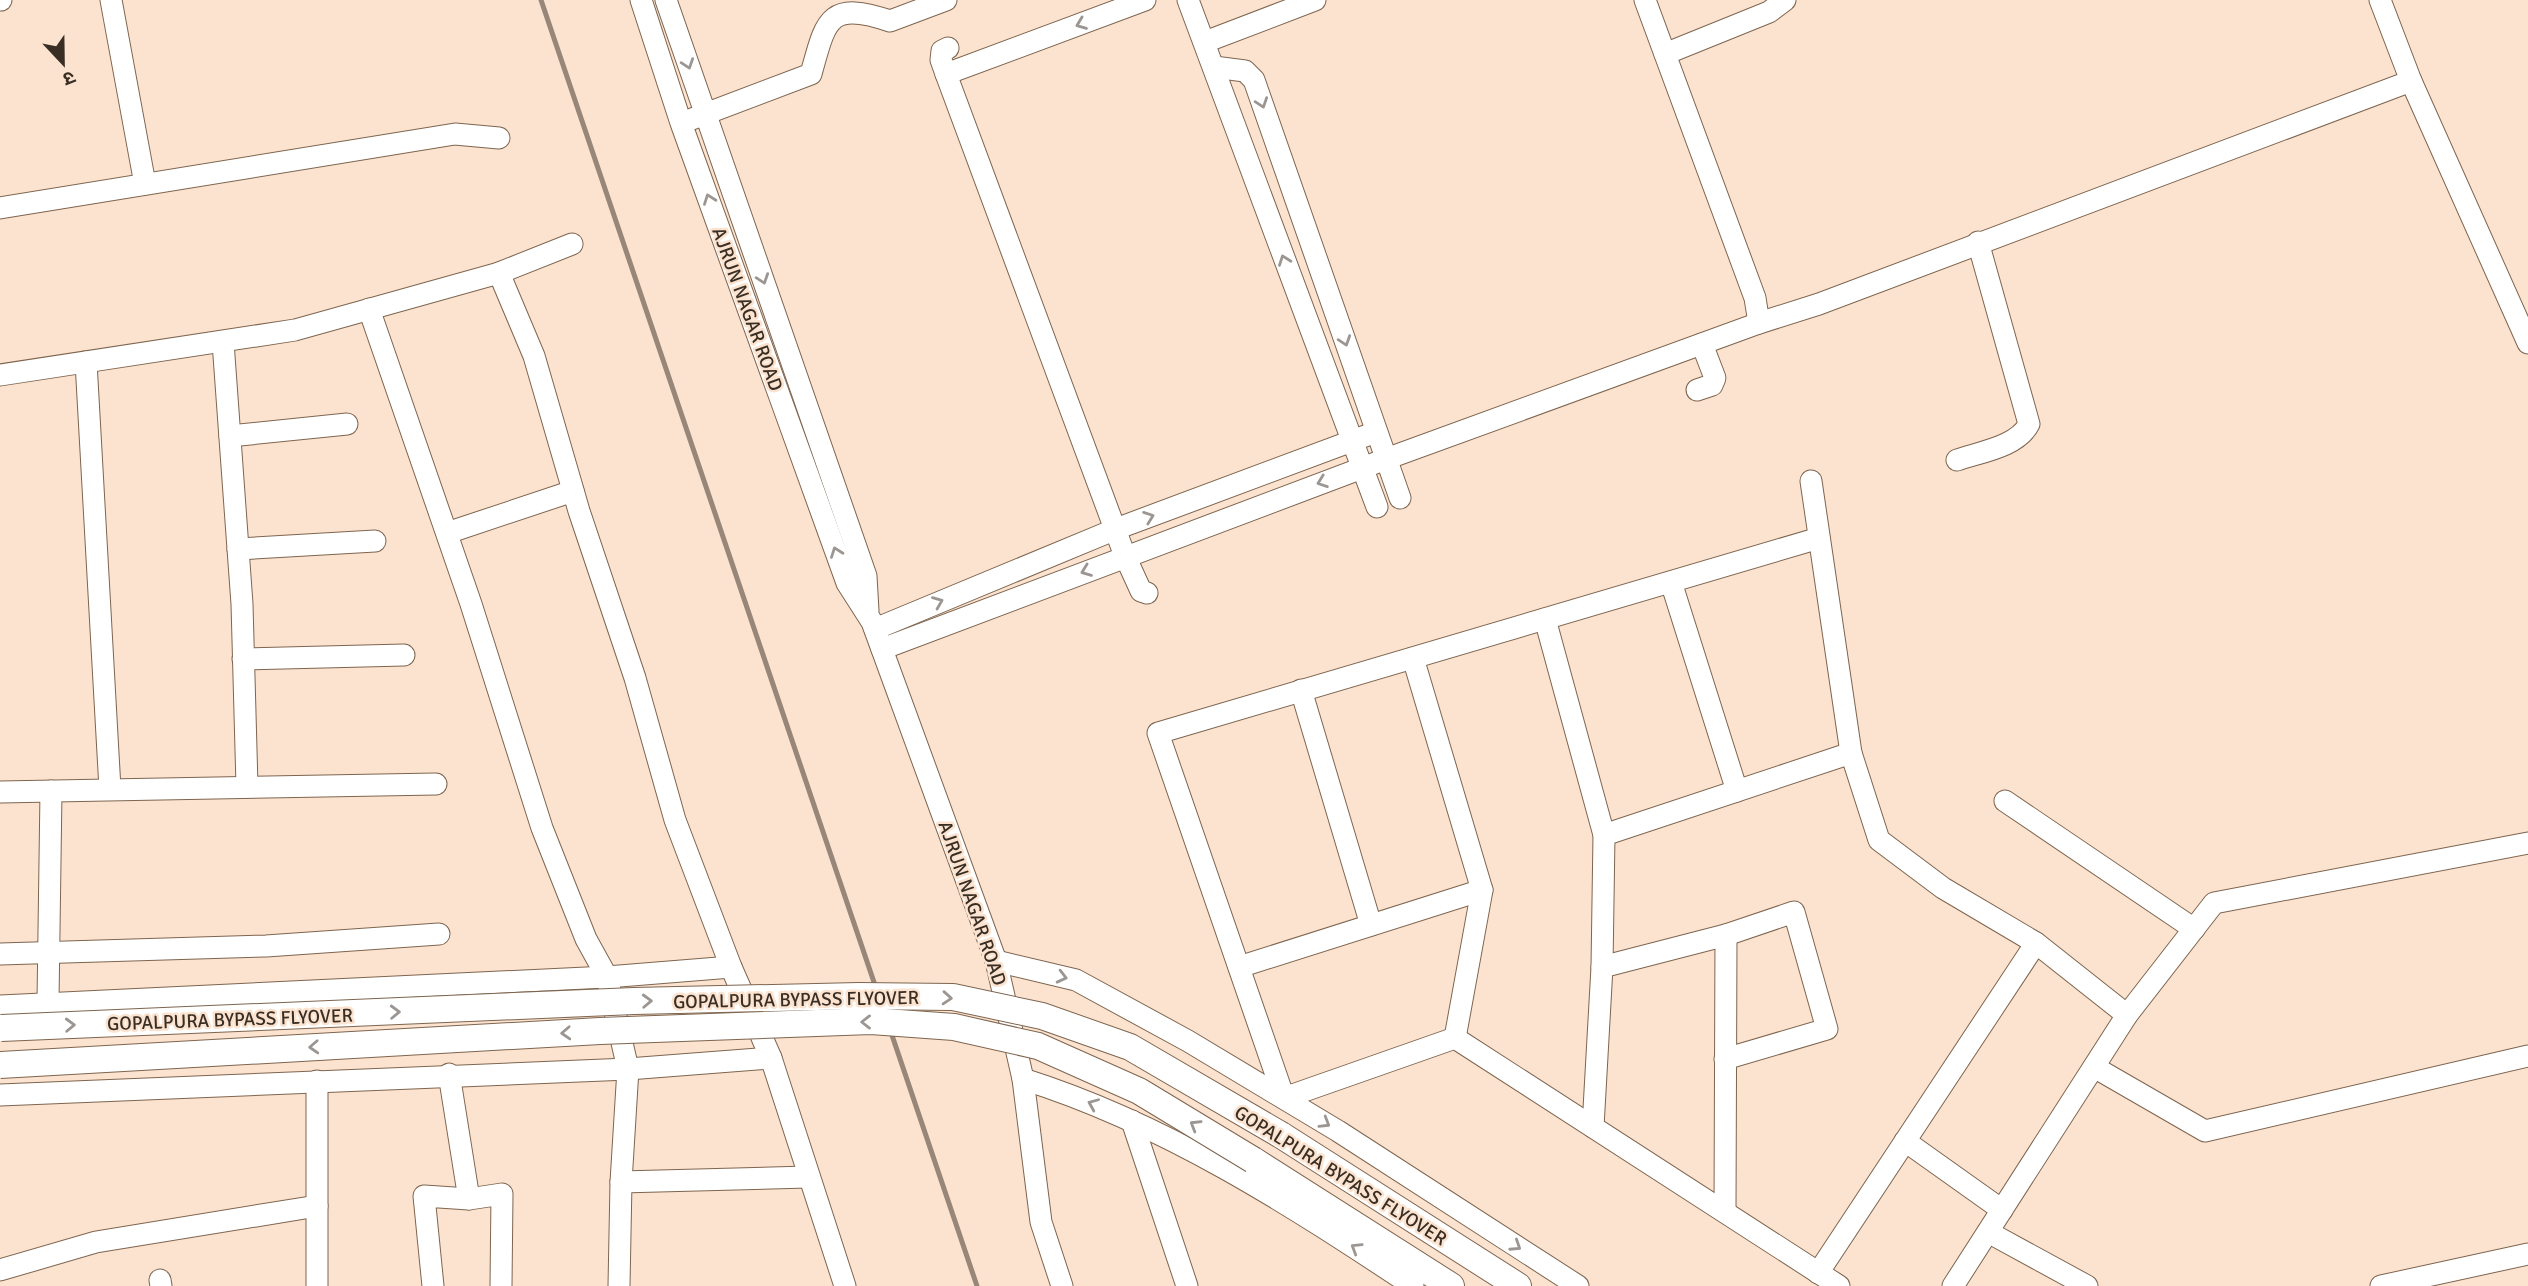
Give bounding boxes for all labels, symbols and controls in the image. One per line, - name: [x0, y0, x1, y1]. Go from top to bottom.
- one-way arrow: [1075, 16, 1087, 30]
- north arrow: [28, 28, 98, 98]
- one-way arrow: [680, 58, 694, 70]
- text: उ: [59, 65, 79, 91]
- one-way arrow: [1254, 97, 1268, 109]
- one-way arrow: [703, 194, 717, 206]
- street label: AJRUN NAGAR ROAD: [706, 224, 788, 394]
- one-way arrow: [1278, 254, 1292, 266]
- one-way arrow: [755, 273, 769, 285]
- one-way arrow: [1337, 335, 1351, 347]
- one-way arrow: [1317, 474, 1329, 488]
- one-way arrow: [1142, 511, 1154, 525]
- one-way arrow: [830, 546, 844, 558]
- one-way arrow: [1081, 562, 1093, 576]
- one-way arrow: [931, 597, 943, 611]
- street label: AJRUN NAGAR ROAD: [933, 818, 1011, 989]
- one-way arrow: [1056, 969, 1068, 983]
- street label: GOPALPURA BYPASS FLYOVER: [673, 986, 919, 1014]
- one-way arrow: [942, 990, 953, 1005]
- one-way arrow: [642, 993, 652, 1009]
- street label: GOPALPURA BYPASS FLYOVER: [107, 1004, 353, 1036]
- one-way arrow: [390, 1004, 401, 1019]
- one-way arrow: [861, 1014, 871, 1030]
- one-way arrow: [64, 1018, 75, 1033]
- one-way arrow: [560, 1026, 571, 1041]
- one-way arrow: [308, 1040, 319, 1055]
- one-way arrow: [1088, 1099, 1100, 1113]
- street label: GOPALPURA BYPASS FLYOVER: [1230, 1100, 1451, 1251]
- one-way arrow: [1317, 1114, 1330, 1127]
- one-way arrow: [1189, 1120, 1202, 1133]
- one-way arrow: [1508, 1238, 1521, 1250]
- one-way arrow: [1351, 1244, 1364, 1257]

